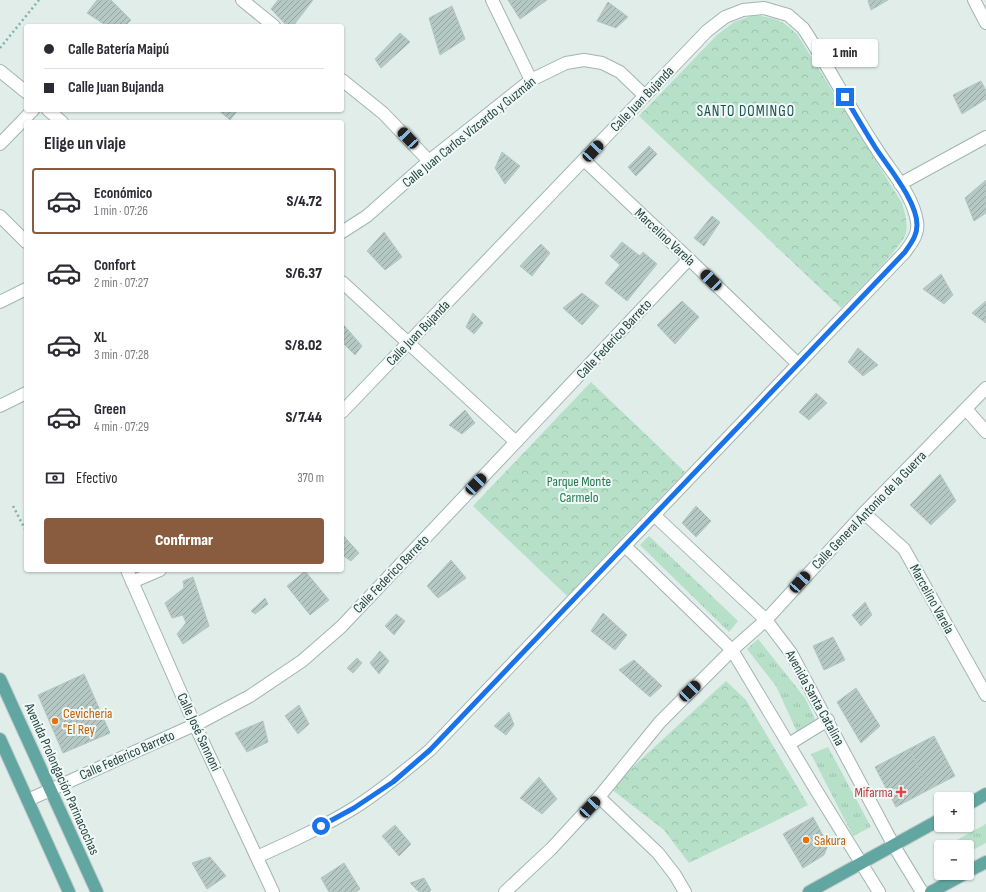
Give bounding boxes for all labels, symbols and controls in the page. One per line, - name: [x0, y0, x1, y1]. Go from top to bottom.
- callout: 1 min: [812, 39, 878, 67]
- text: Calle Batería Maipú: [68, 40, 169, 59]
- text: 1 min: [833, 45, 857, 61]
- street label: Calle Juan Bujanda: [607, 63, 677, 135]
- street label: Calle Juan Carlos Vizcardo y Guzmán: [399, 73, 539, 191]
- text: Calle Juan Bujanda: [68, 78, 164, 97]
- route end: [836, 88, 854, 106]
- district label: SANTO DOMINGO: [697, 102, 795, 121]
- car: [395, 125, 421, 151]
- text: Elige un viaje: [44, 133, 126, 154]
- car: [580, 138, 606, 164]
- icon: car: [46, 183, 82, 219]
- text: Económico: [94, 184, 152, 203]
- text: S/4.72: [287, 192, 322, 211]
- text: 1 min · 07:26: [94, 203, 148, 219]
- street label: Marcelino Varela: [631, 205, 699, 269]
- icon: car: [46, 255, 82, 291]
- text: Confort: [94, 256, 136, 275]
- text: S/6.37: [285, 264, 322, 283]
- car: [698, 267, 724, 293]
- text: 2 min · 07:27: [94, 275, 148, 291]
- street label: Calle Federico Barreto: [573, 296, 655, 382]
- street label: Calle Juan Bujanda: [383, 297, 453, 369]
- icon: car: [46, 327, 82, 363]
- text: XL: [94, 328, 107, 347]
- text: S/8.02: [285, 336, 322, 355]
- text: 3 min · 07:28: [94, 347, 149, 363]
- icon: car: [46, 399, 82, 435]
- text: Green: [94, 400, 126, 419]
- text: S/7.44: [285, 408, 322, 427]
- text: 4 min · 07:29: [94, 419, 149, 435]
- street label: Calle General Antonio de la Guerra: [808, 447, 930, 573]
- icon: cash: [44, 467, 66, 489]
- text: Efectivo: [76, 469, 117, 488]
- text: 370 m: [297, 470, 324, 486]
- car: [463, 471, 489, 497]
- park label: Parque Monte Carmelo: [547, 473, 611, 506]
- button: Confirmar: [44, 518, 324, 564]
- street label: Calle Federico Barreto: [349, 531, 433, 617]
- street label: Marcelino Varela: [906, 561, 958, 637]
- car: [788, 569, 812, 595]
- street label: Avenida Santa Catalina: [781, 646, 848, 749]
- car: [677, 678, 703, 704]
- street label: Calle José Sannoni: [173, 690, 225, 774]
- street label: Avenida Prolongación Parinacochas: [20, 700, 103, 857]
- place label: Cevicheria "El Rey: [63, 705, 112, 738]
- marker: Cevicheria "El Rey: [50, 716, 60, 726]
- street label: Calle Federico Barreto: [77, 726, 177, 784]
- place label: Mifarma: [854, 784, 893, 801]
- marker: Mifarma: [896, 787, 906, 797]
- map controls: [934, 792, 974, 880]
- button: +: [934, 792, 974, 832]
- car: [577, 794, 603, 820]
- route start: [312, 817, 330, 835]
- place label: Sakura: [814, 832, 846, 849]
- marker: Sakura: [801, 835, 811, 845]
- button: −: [934, 840, 974, 880]

